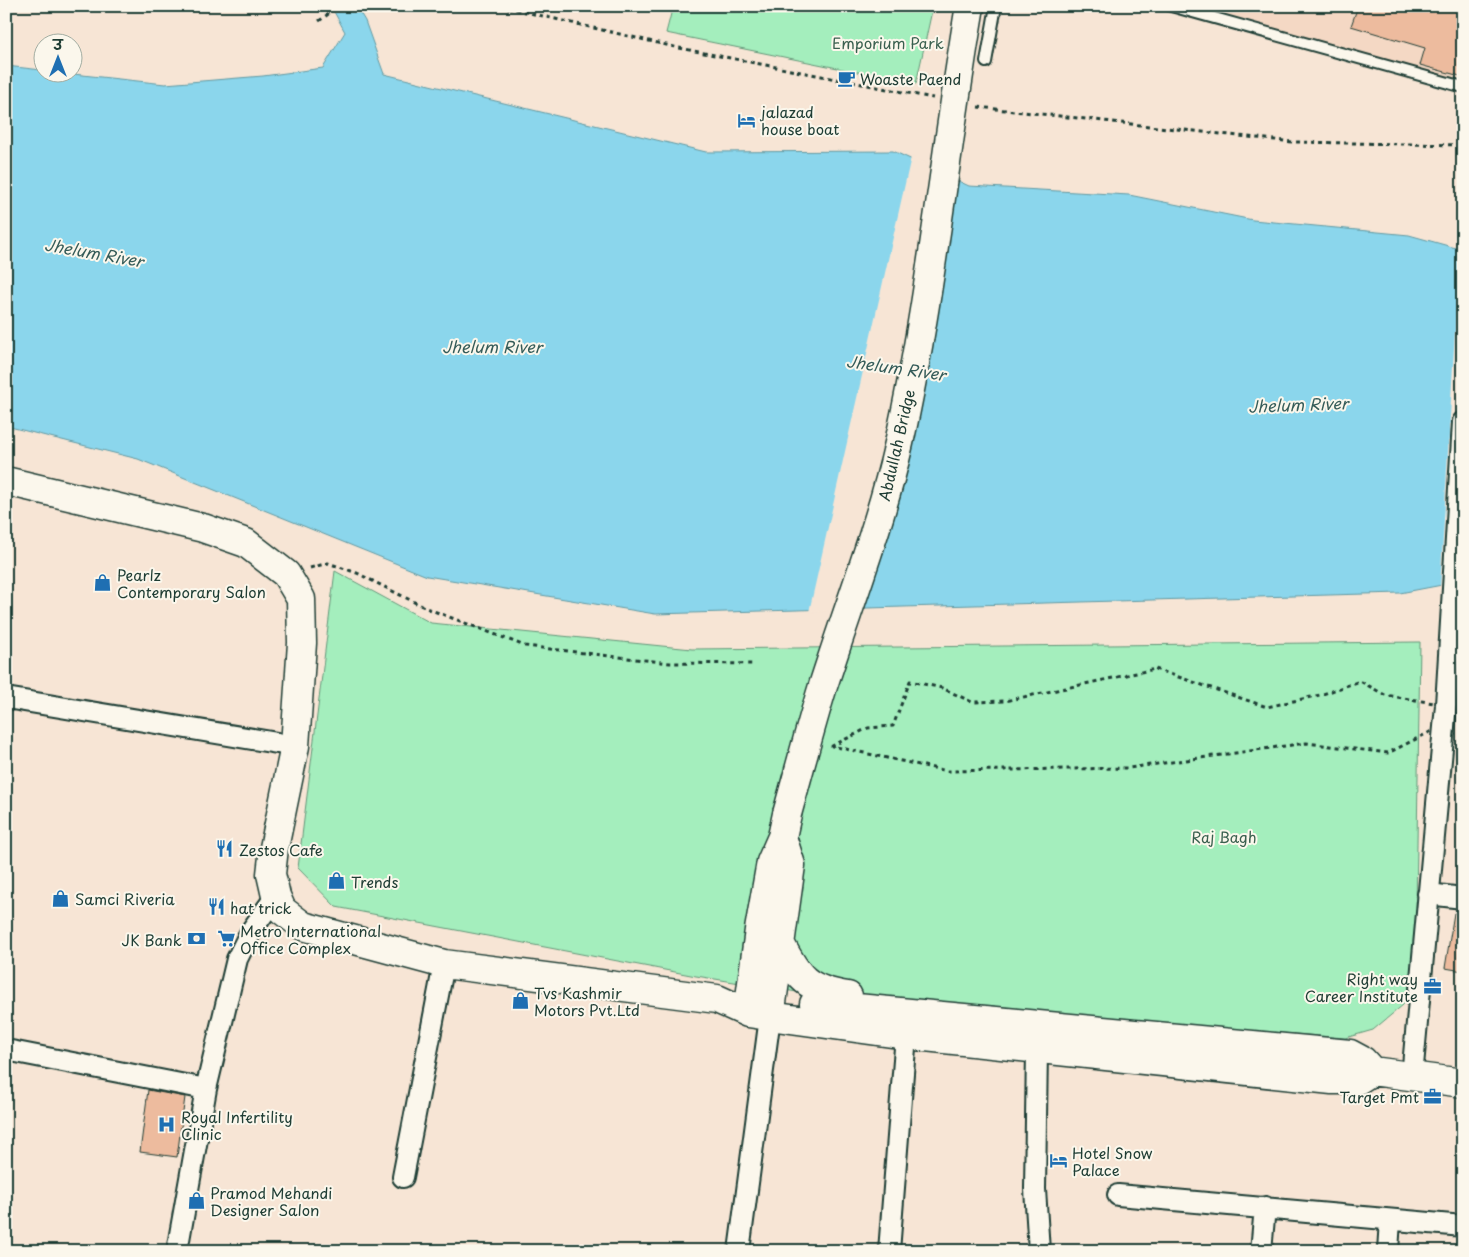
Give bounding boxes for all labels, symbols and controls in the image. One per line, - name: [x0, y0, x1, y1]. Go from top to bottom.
- park label: Emporium Park: [832, 31, 944, 54]
- north arrow: [32, 32, 82, 82]
- text: उ: [51, 34, 64, 55]
- place label: Woaste Paend: [860, 67, 961, 90]
- cafe icon: Woaste Paend: [836, 68, 856, 88]
- place label: jalazad house boat: [759, 100, 839, 140]
- hotel icon: jalazad house boat: [737, 110, 757, 130]
- water label: Jhelum River: [43, 231, 148, 273]
- water label: Jhelum River: [442, 334, 545, 358]
- water label: Jhelum River: [845, 348, 950, 386]
- street label: Abdullah Bridge: [872, 387, 920, 503]
- water label: Jhelum River: [1248, 390, 1351, 418]
- place label: Pearlz Contemporary Salon: [117, 563, 266, 603]
- shop icon: Pearlz Contemporary Salon: [93, 573, 113, 593]
- park label: Raj Bagh: [1191, 825, 1257, 848]
- place label: Zestos Cafe: [239, 838, 323, 861]
- restaurant icon: Zestos Cafe: [215, 839, 235, 859]
- place label: Trends: [351, 870, 398, 893]
- shop icon: Trends: [327, 871, 347, 891]
- place label: Samci Riveria: [75, 887, 175, 910]
- shop icon: Samci Riveria: [51, 888, 71, 908]
- place label: hat trick: [230, 896, 292, 919]
- restaurant icon: hat trick: [206, 897, 226, 917]
- place label: Metro International Office Complex: [240, 919, 381, 959]
- place label: JK Bank: [122, 928, 182, 951]
- bank icon: JK Bank: [186, 929, 206, 949]
- supermarket icon: Metro International Office Complex: [216, 929, 236, 949]
- place label: Right way Career Institute: [1305, 967, 1418, 1007]
- office icon: Right way Career Institute: [1422, 977, 1442, 997]
- place label: Tvs Kashmir Motors Pvt.Ltd: [534, 981, 640, 1021]
- shop icon: Tvs Kashmir Motors Pvt.Ltd: [510, 991, 530, 1011]
- place label: Target Pmt: [1340, 1085, 1419, 1108]
- office icon: Target Pmt: [1423, 1086, 1443, 1106]
- place label: Royal Infertility Clinic: [181, 1105, 293, 1145]
- hospital icon: Royal Infertility Clinic: [157, 1115, 177, 1135]
- place label: Hotel Snow Palace: [1072, 1141, 1153, 1181]
- hotel icon: Hotel Snow Palace: [1048, 1151, 1068, 1171]
- place label: Pramod Mehandi Designer Salon: [210, 1181, 332, 1221]
- shop icon: Pramod Mehandi Designer Salon: [186, 1191, 206, 1211]

